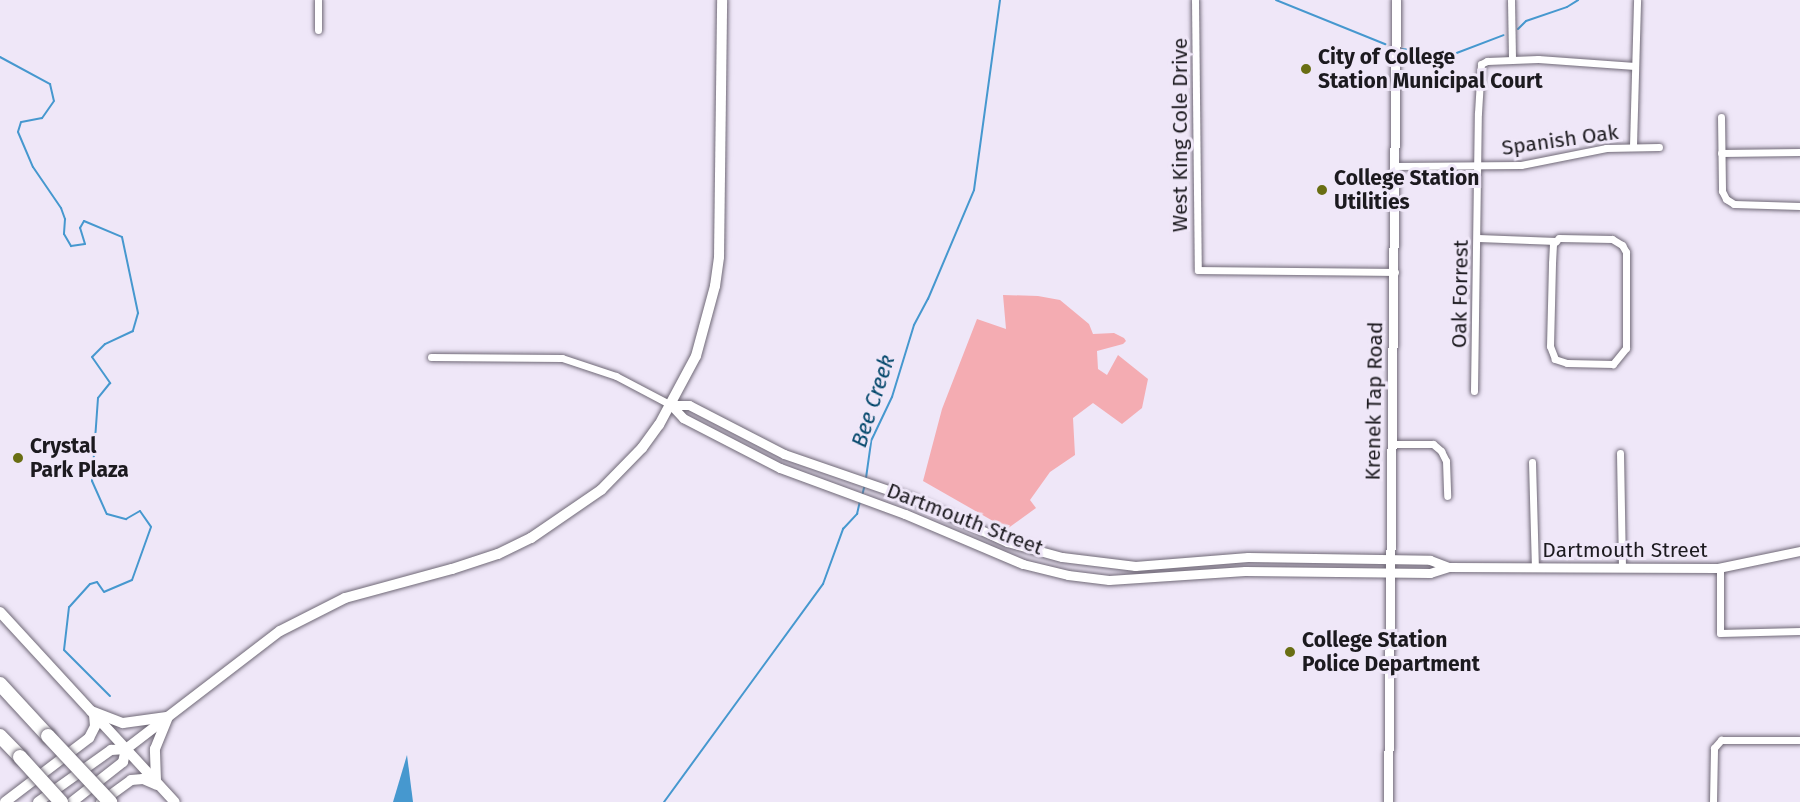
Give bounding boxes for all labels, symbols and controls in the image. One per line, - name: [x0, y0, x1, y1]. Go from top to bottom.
- street label: West King Cole Drive: [1167, 38, 1193, 232]
- place label: City of College Station Municipal Court: [1318, 44, 1543, 94]
- marker: City of College Station Municipal Court: [1299, 62, 1313, 76]
- street label: Spanish Oak: [1500, 119, 1620, 161]
- place label: College Station Utilities: [1334, 165, 1479, 215]
- marker: College Station Utilities: [1315, 183, 1329, 197]
- street label: Oak Forrest: [1446, 240, 1474, 348]
- street label: Krenek Tap Road: [1360, 321, 1388, 481]
- water label: Bee Creek: [846, 351, 900, 451]
- place label: Crystal Park Plaza: [30, 433, 129, 483]
- marker: Crystal Park Plaza: [11, 451, 25, 465]
- street label: Dartmouth Street: [883, 478, 1047, 560]
- street label: Dartmouth Street: [1542, 537, 1708, 563]
- place label: College Station Police Department: [1302, 627, 1480, 677]
- marker: College Station Police Department: [1283, 645, 1297, 659]

